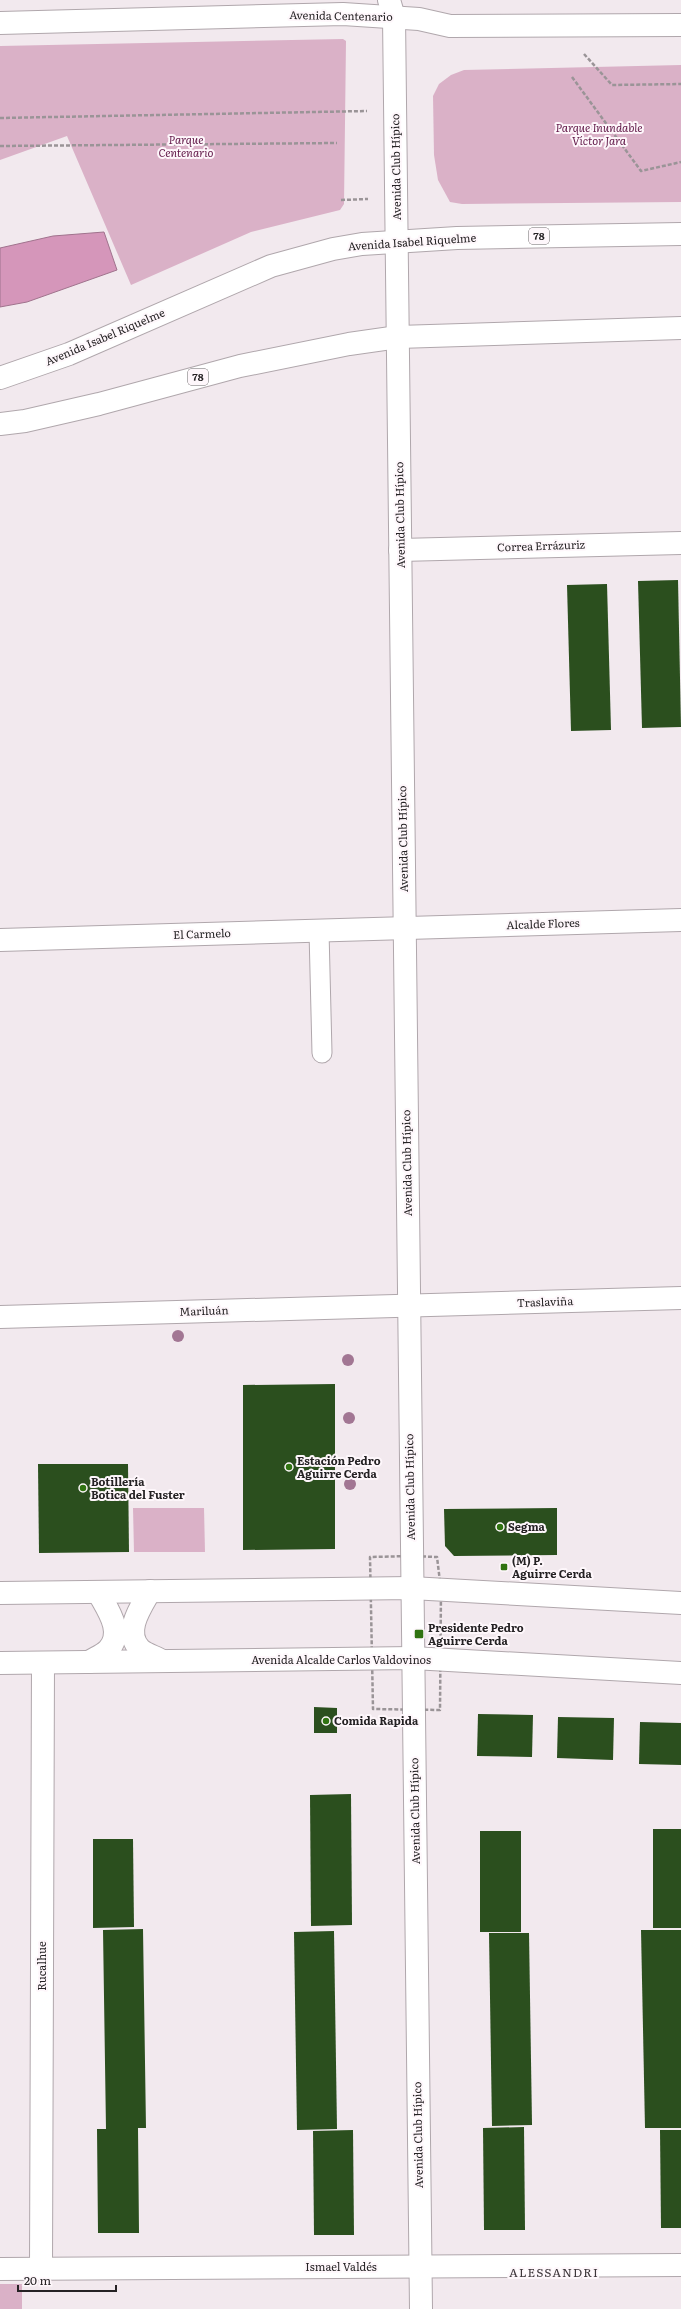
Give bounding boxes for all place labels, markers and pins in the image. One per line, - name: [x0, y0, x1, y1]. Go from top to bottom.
- place label: Estación Pedro Aguirre Cerda: [297, 1452, 381, 1481]
- marker: Estación Pedro Aguirre Cerda: [284, 1462, 294, 1472]
- place label: Botillería Botica del Fuster: [91, 1473, 185, 1502]
- marker: Botillería Botica del Fuster: [78, 1483, 88, 1493]
- place label: Segma: [508, 1518, 546, 1534]
- marker: Segma: [495, 1522, 505, 1532]
- place label: (M) P. Aguirre Cerda: [512, 1552, 593, 1581]
- marker: (M) P. Aguirre Cerda: [499, 1562, 509, 1572]
- place label: Presidente Pedro Aguirre Cerda: [428, 1619, 524, 1648]
- marker: Presidente Pedro Aguirre Cerda: [413, 1628, 425, 1640]
- place label: Comida Rapida: [334, 1712, 419, 1728]
- marker: Comida Rapida: [321, 1716, 331, 1726]

